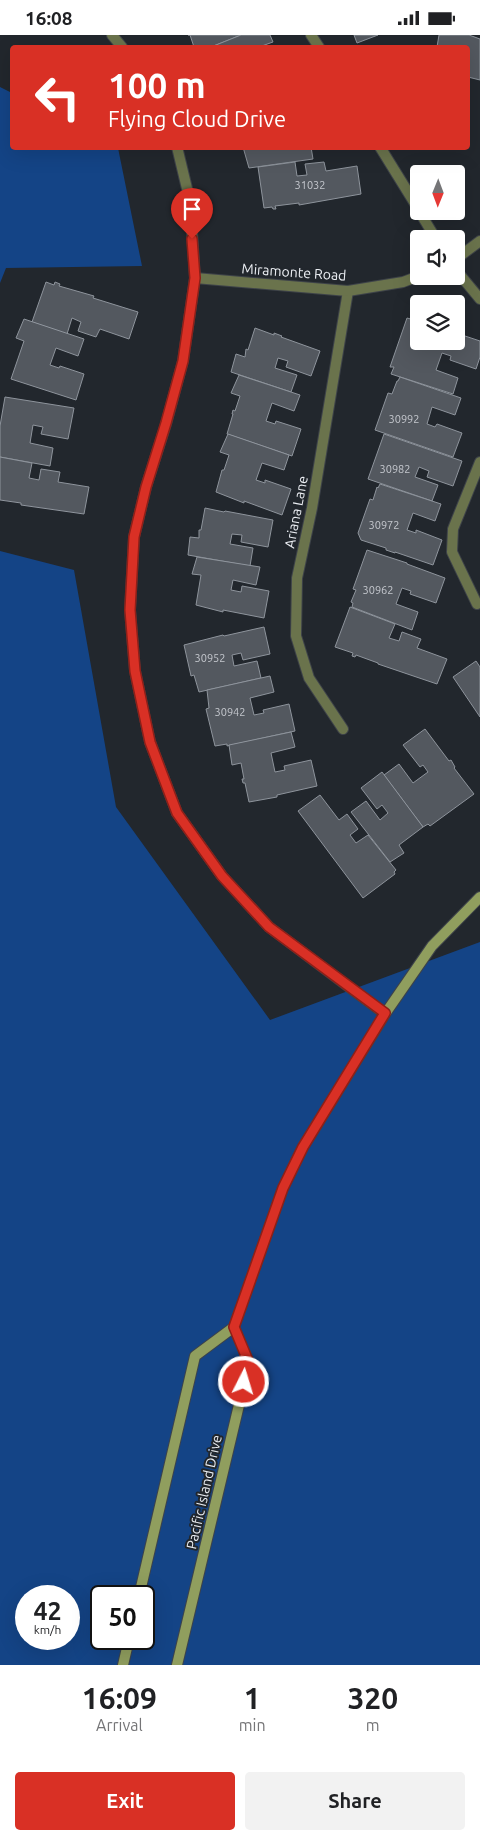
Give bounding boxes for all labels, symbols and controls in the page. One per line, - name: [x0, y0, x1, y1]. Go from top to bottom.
- text: 16:08: [25, 7, 73, 29]
- icon: left: [25, 65, 90, 130]
- text: 100 m: [108, 65, 206, 105]
- text: Flying Cloud Drive: [108, 106, 286, 131]
- north arrow: [410, 165, 465, 220]
- map controls: [410, 165, 465, 350]
- house number: 31032: [294, 179, 326, 191]
- pin: [171, 188, 213, 239]
- icon: arrive: [178, 195, 206, 223]
- button: sound: [410, 230, 465, 285]
- street label: Miramonte Road: [241, 260, 347, 284]
- button: layers: [410, 295, 465, 350]
- house number: 30992: [388, 413, 420, 425]
- house number: 30982: [379, 463, 411, 475]
- street label: Ariana Lane: [281, 474, 311, 550]
- house number: 30972: [368, 519, 400, 531]
- house number: 30962: [362, 584, 394, 596]
- house number: 30952: [194, 652, 226, 664]
- house number: 30942: [214, 706, 246, 718]
- position arrow: [217, 1355, 269, 1407]
- street label: Pacific Island Drive: [183, 1433, 225, 1551]
- speed limit sign: 50: [90, 1585, 155, 1650]
- text: 42: [33, 1597, 62, 1625]
- text: km/h: [34, 1623, 61, 1636]
- text: 16:09: [82, 1681, 157, 1715]
- text: 1: [244, 1681, 261, 1715]
- text: 320: [347, 1681, 398, 1715]
- text: Arrival: [96, 1716, 143, 1734]
- text: min: [239, 1716, 266, 1734]
- text: m: [366, 1716, 380, 1734]
- button: Exit: [15, 1772, 235, 1830]
- button: Share: [245, 1772, 465, 1830]

